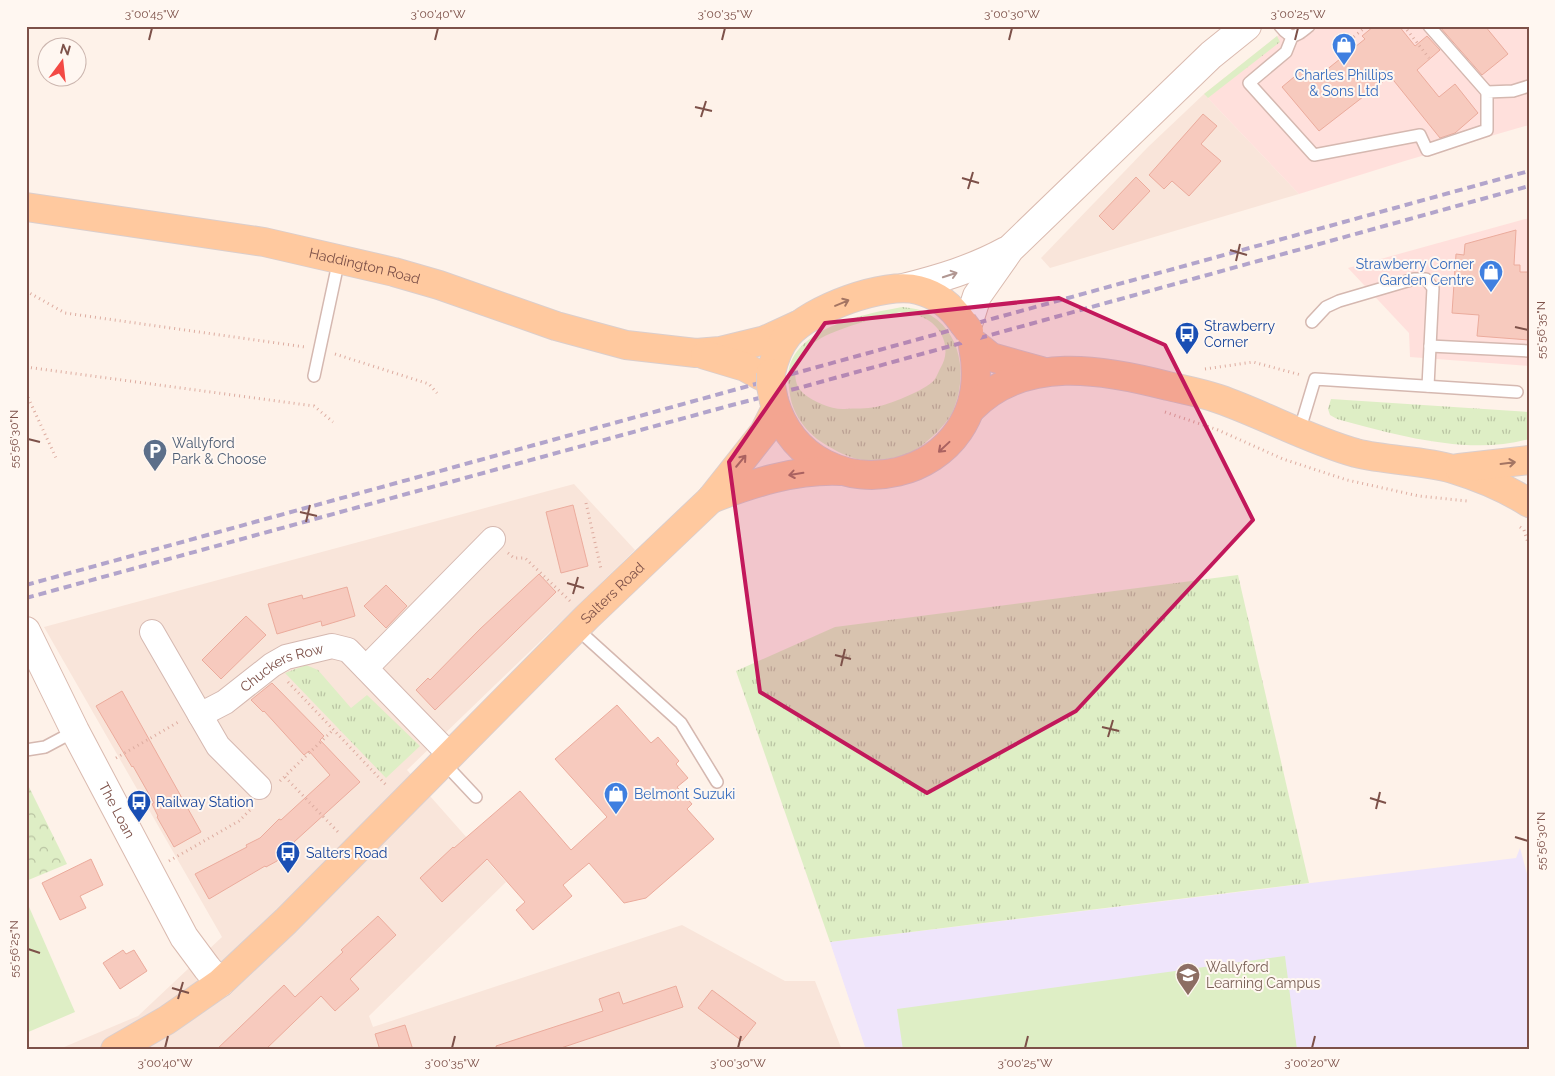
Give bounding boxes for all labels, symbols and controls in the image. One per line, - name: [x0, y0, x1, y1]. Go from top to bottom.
- text: 3°00'45"W: [125, 7, 180, 21]
- text: 3°00'40"W: [410, 7, 466, 21]
- text: 3°00'35"W: [697, 7, 753, 21]
- text: 3°00'30"W: [984, 7, 1040, 21]
- text: 3°00'25"W: [1271, 7, 1326, 21]
- shop icon: Charles Phillips & Sons Ltd: [1331, 32, 1357, 66]
- north arrow: [38, 38, 88, 88]
- text: N: [58, 40, 73, 59]
- place label: Charles Phillips & Sons Ltd: [1295, 67, 1394, 99]
- street label: Haddington Road: [308, 245, 422, 287]
- place label: Strawberry Corner Garden Centre: [1356, 256, 1474, 288]
- shop icon: Strawberry Corner Garden Centre: [1478, 259, 1504, 293]
- one-way arrow: [942, 270, 958, 280]
- one-way arrow: [834, 298, 849, 308]
- text: 55°56'35"N: [1534, 301, 1548, 359]
- place label: Strawberry Corner: [1204, 318, 1275, 350]
- bus stop icon: Strawberry Corner: [1174, 321, 1200, 355]
- text: 55°56'30"N: [7, 410, 21, 468]
- place label: Wallyford Park & Choose: [172, 435, 266, 467]
- parking icon: Wallyford Park & Choose: [142, 438, 168, 472]
- one-way arrow: [937, 441, 950, 453]
- one-way arrow: [735, 454, 746, 467]
- one-way arrow: [1500, 458, 1516, 468]
- one-way arrow: [789, 469, 805, 479]
- street label: Salters Road: [577, 559, 647, 627]
- street label: Chuckers Row: [237, 640, 326, 695]
- street label: The Loan: [96, 780, 138, 841]
- shop icon: Belmont Suzuki: [603, 781, 629, 815]
- place label: Belmont Suzuki: [634, 786, 735, 802]
- bus stop icon: Railway Station: [126, 789, 152, 823]
- place label: Railway Station: [156, 794, 254, 810]
- text: 55°56'30"N: [1534, 812, 1548, 870]
- bus stop icon: Salters Road: [275, 840, 301, 874]
- place label: Salters Road: [306, 845, 388, 861]
- text: 55°56'25"N: [7, 920, 21, 978]
- place label: Wallyford Learning Campus: [1206, 959, 1320, 991]
- school or university icon: Wallyford Learning Campus: [1175, 962, 1201, 996]
- text: 3°00'40"W: [137, 1056, 193, 1070]
- text: 3°00'35"W: [424, 1056, 480, 1070]
- text: 3°00'30"W: [710, 1056, 766, 1070]
- text: 3°00'25"W: [998, 1056, 1053, 1070]
- text: 3°00'20"W: [1284, 1056, 1340, 1070]

